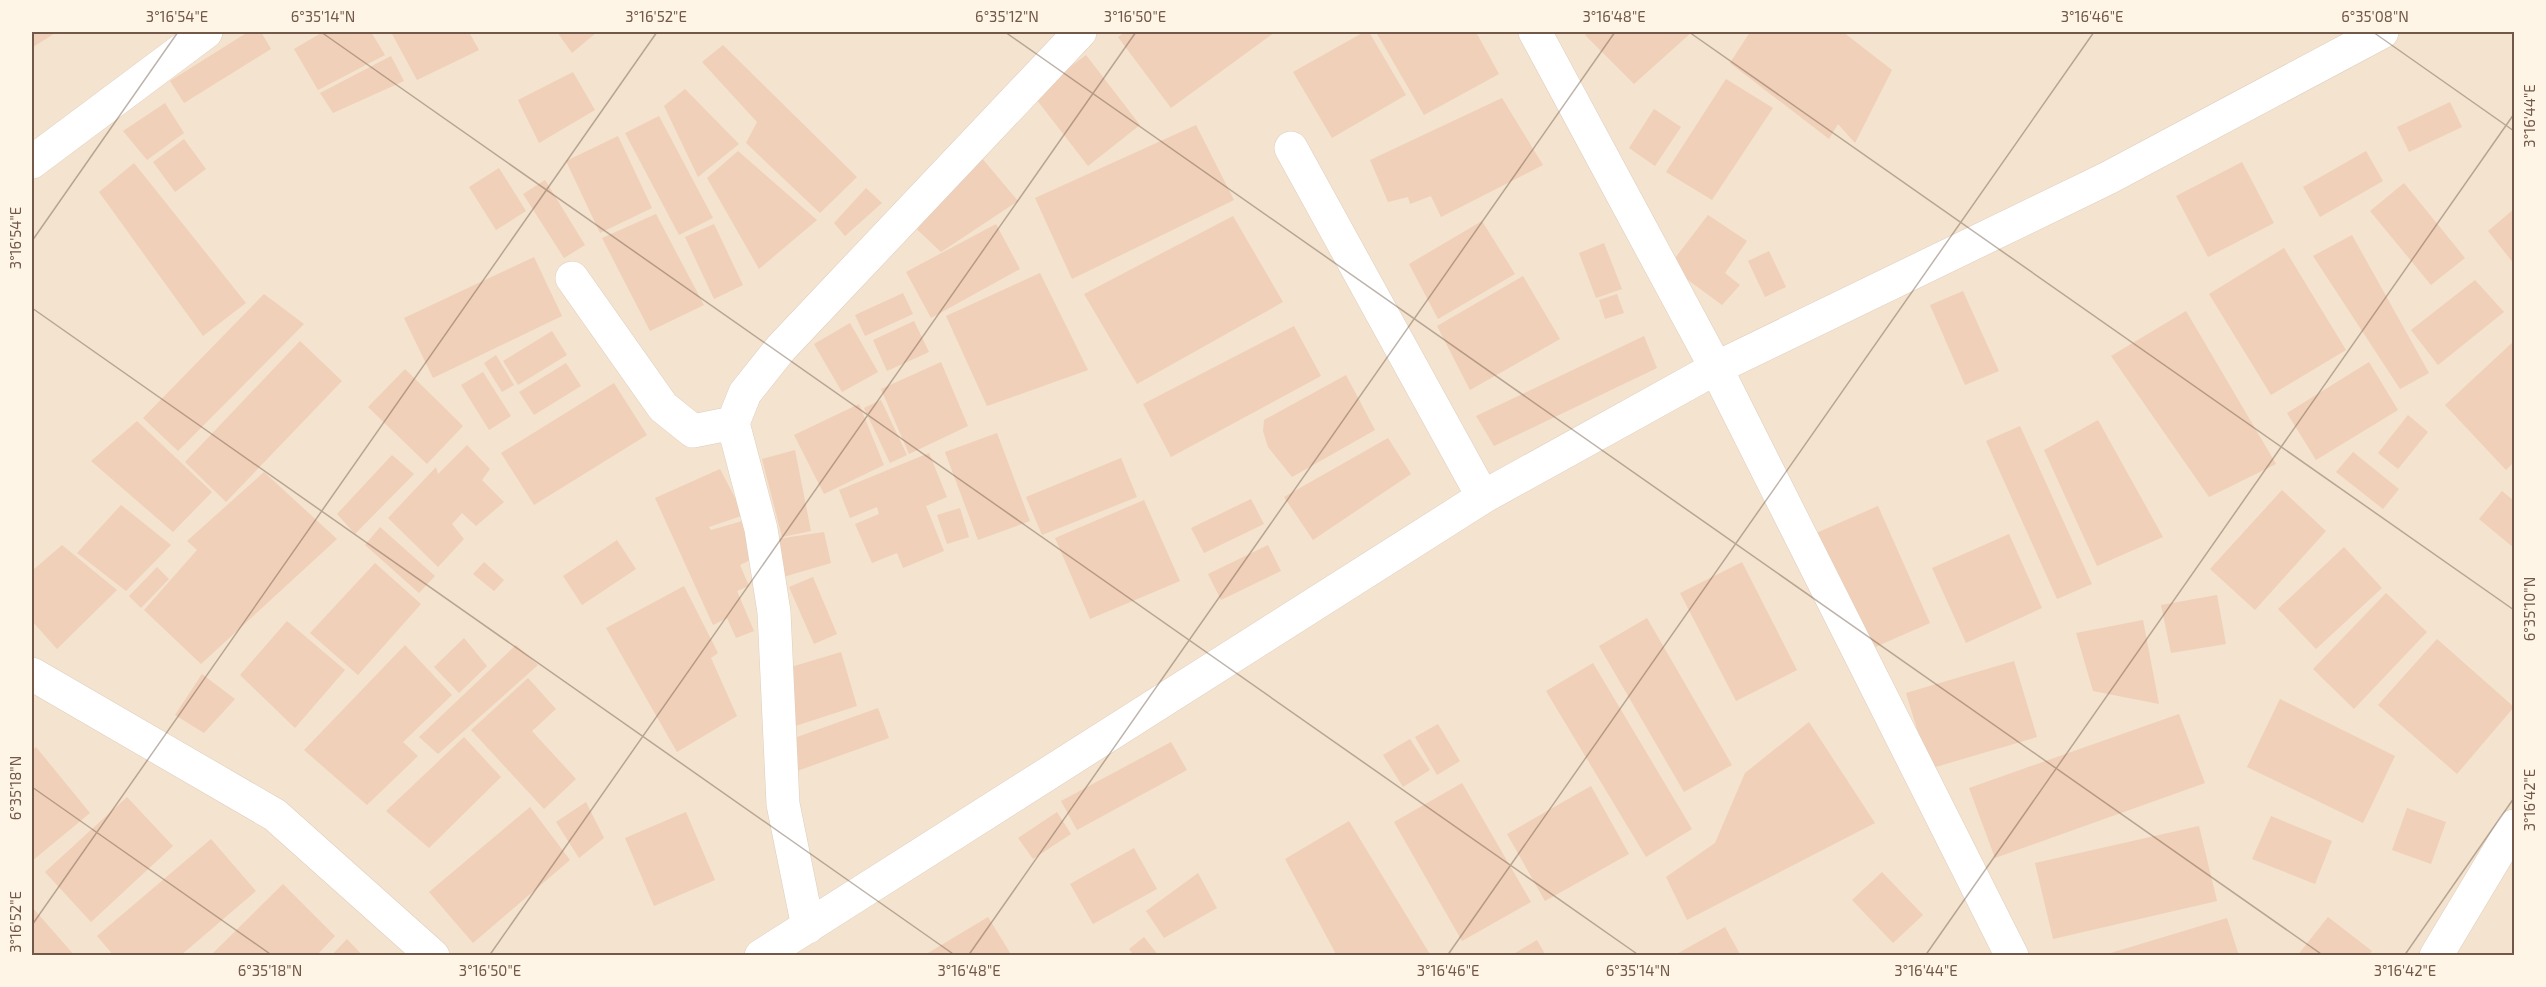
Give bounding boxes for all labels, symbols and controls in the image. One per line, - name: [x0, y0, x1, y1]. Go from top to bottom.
- text: 3°16'54"E: [146, 7, 208, 25]
- text: 6°35'14"N: [291, 7, 355, 25]
- text: 3°16'52"E: [625, 7, 687, 25]
- text: 6°35'12"N: [975, 7, 1039, 25]
- text: 3°16'50"E: [1104, 7, 1166, 25]
- text: 3°16'48"E: [1582, 7, 1646, 25]
- text: 3°16'46"E: [2061, 7, 2123, 25]
- text: 6°35'08"N: [2341, 7, 2409, 25]
- text: 3°16'44"E: [2520, 84, 2538, 148]
- text: 3°16'54"E: [6, 207, 24, 269]
- text: 6°35'10"N: [2520, 577, 2538, 641]
- text: 6°35'18"N: [6, 756, 24, 820]
- text: 3°16'42"E: [2520, 769, 2538, 831]
- text: 3°16'52"E: [6, 891, 24, 953]
- text: 6°35'18"N: [238, 961, 302, 979]
- text: 3°16'50"E: [459, 961, 521, 979]
- text: 3°16'48"E: [937, 961, 1001, 979]
- text: 3°16'46"E: [1417, 961, 1479, 979]
- text: 6°35'14"N: [1606, 961, 1670, 979]
- text: 3°16'44"E: [1894, 961, 1958, 979]
- text: 3°16'42"E: [2374, 961, 2436, 979]

